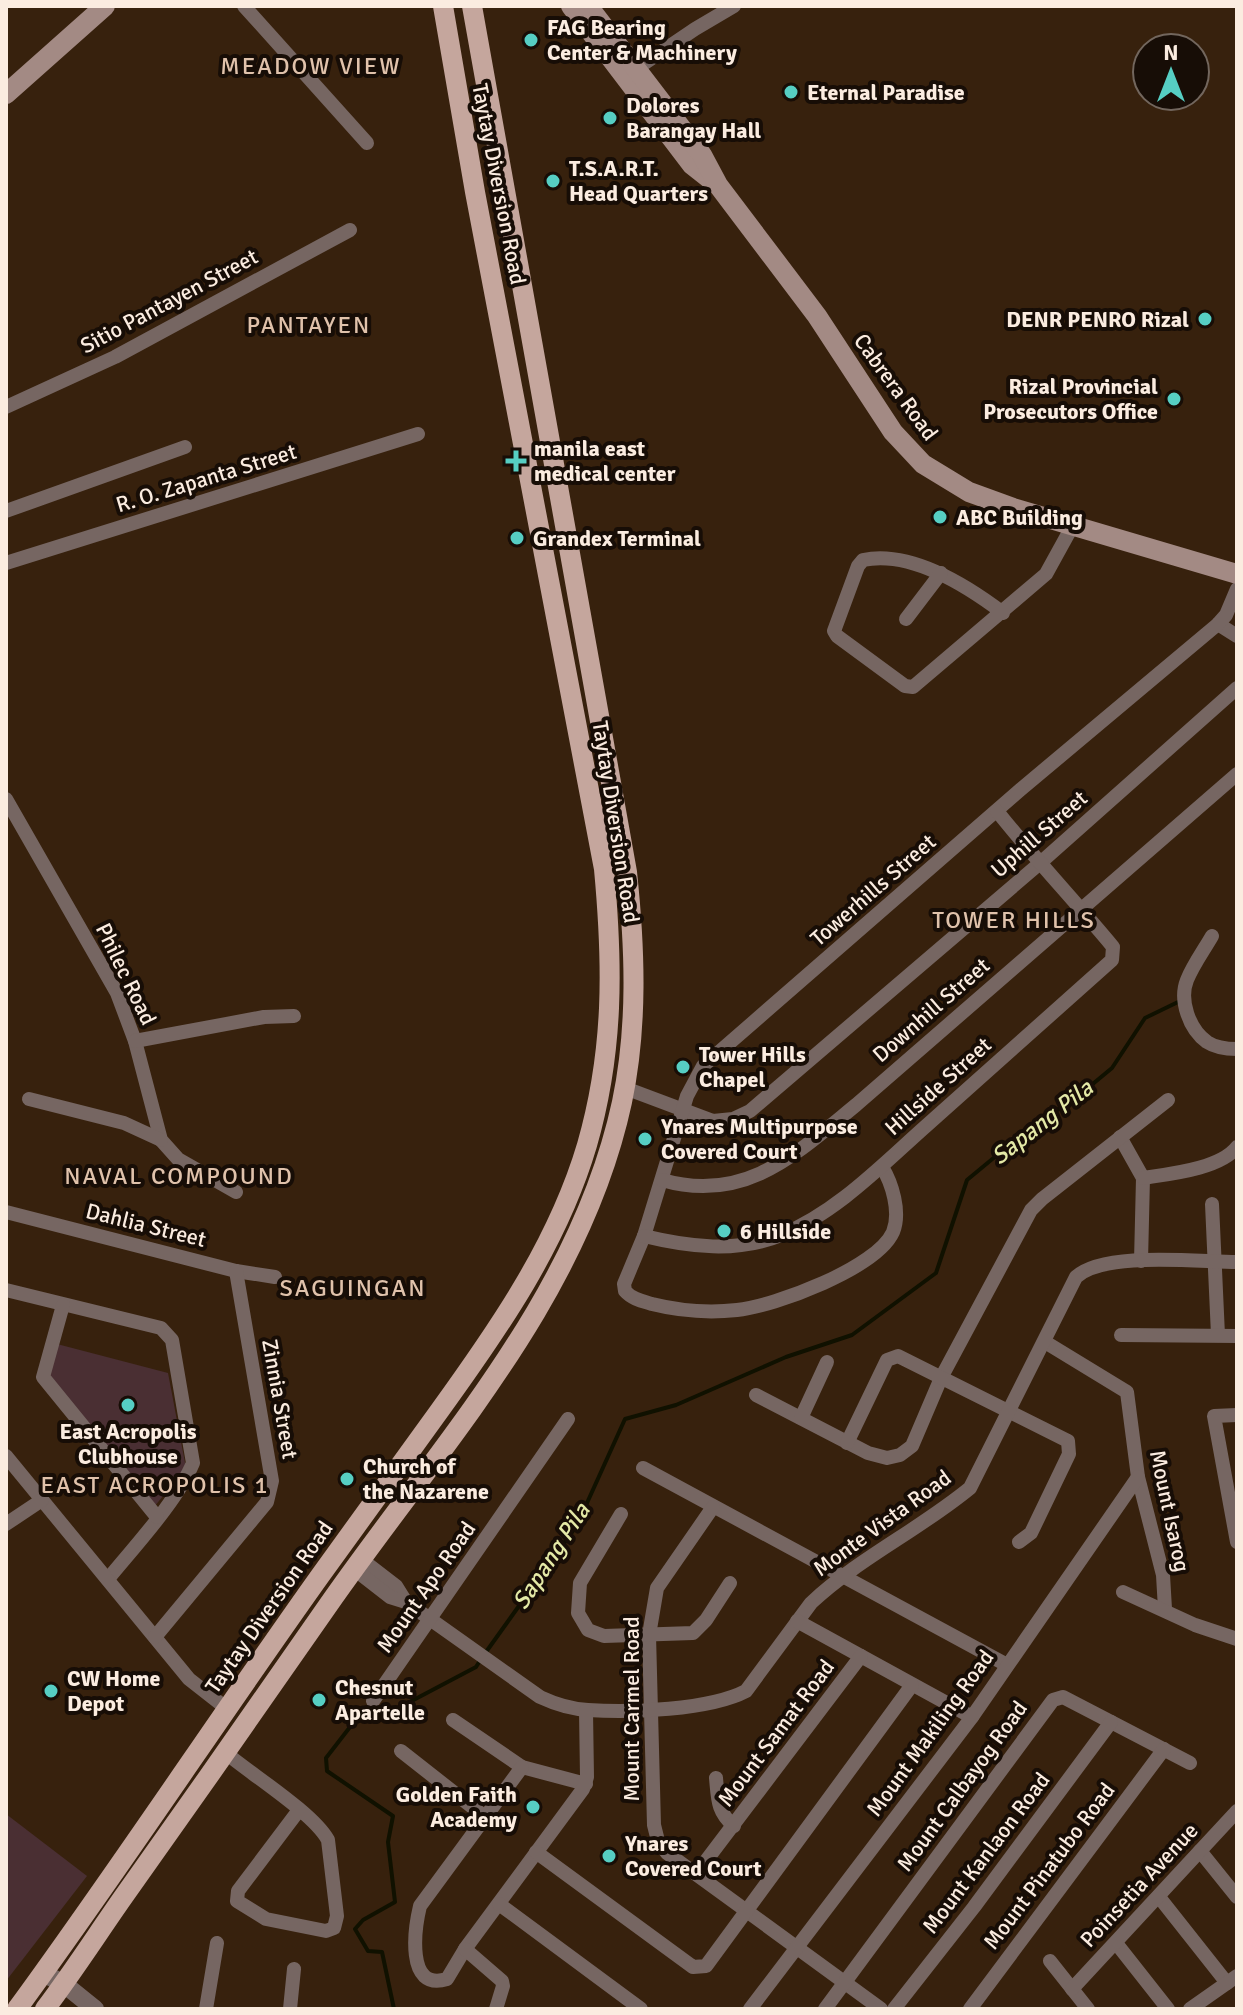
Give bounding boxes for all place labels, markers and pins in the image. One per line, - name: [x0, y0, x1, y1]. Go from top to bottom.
- place label: FAG Bearing Center & Machinery: [547, 14, 737, 66]
- marker: FAG Bearing Center & Machinery: [522, 31, 540, 49]
- place label: Eternal Paradise: [807, 79, 965, 106]
- marker: Eternal Paradise: [782, 83, 800, 101]
- place label: Dolores Barangay Hall: [626, 92, 761, 144]
- marker: Dolores Barangay Hall: [601, 109, 619, 127]
- place label: T.S.A.R.T. Head Quarters: [569, 155, 708, 207]
- marker: T.S.A.R.T. Head Quarters: [544, 172, 562, 190]
- place label: DENR PENRO Rizal: [1006, 306, 1189, 333]
- marker: DENR PENRO Rizal: [1196, 310, 1214, 328]
- place label: Rizal Provincial Prosecutors Office: [983, 373, 1158, 425]
- marker: Rizal Provincial Prosecutors Office: [1165, 390, 1183, 408]
- place label: manila east medical center: [534, 435, 676, 487]
- marker: manila east medical center: [505, 450, 527, 472]
- place label: ABC Building: [956, 504, 1083, 531]
- marker: ABC Building: [931, 508, 949, 526]
- place label: Grandex Terminal: [533, 525, 701, 552]
- marker: Grandex Terminal: [508, 529, 526, 547]
- place label: Tower Hills Chapel: [699, 1041, 806, 1093]
- marker: Tower Hills Chapel: [674, 1058, 692, 1076]
- place label: Ynares Multipurpose Covered Court: [660, 1113, 858, 1165]
- marker: Ynares Multipurpose Covered Court: [636, 1130, 654, 1148]
- place label: 6 Hillside: [740, 1218, 831, 1245]
- marker: 6 Hillside: [715, 1222, 733, 1240]
- marker: East Acropolis Clubhouse: [119, 1396, 137, 1414]
- place label: East Acropolis Clubhouse: [60, 1418, 197, 1470]
- place label: Church of the Nazarene: [362, 1453, 489, 1505]
- marker: Church of the Nazarene: [338, 1470, 356, 1488]
- place label: CW Home Depot: [67, 1665, 160, 1717]
- place label: Chesnut Apartelle: [335, 1674, 425, 1726]
- marker: CW Home Depot: [42, 1682, 60, 1700]
- marker: Chesnut Apartelle: [310, 1691, 328, 1709]
- place label: Golden Faith Academy: [396, 1781, 517, 1833]
- marker: Golden Faith Academy: [524, 1798, 542, 1816]
- place label: Ynares Covered Court: [624, 1830, 762, 1882]
- marker: Ynares Covered Court: [600, 1847, 618, 1865]

